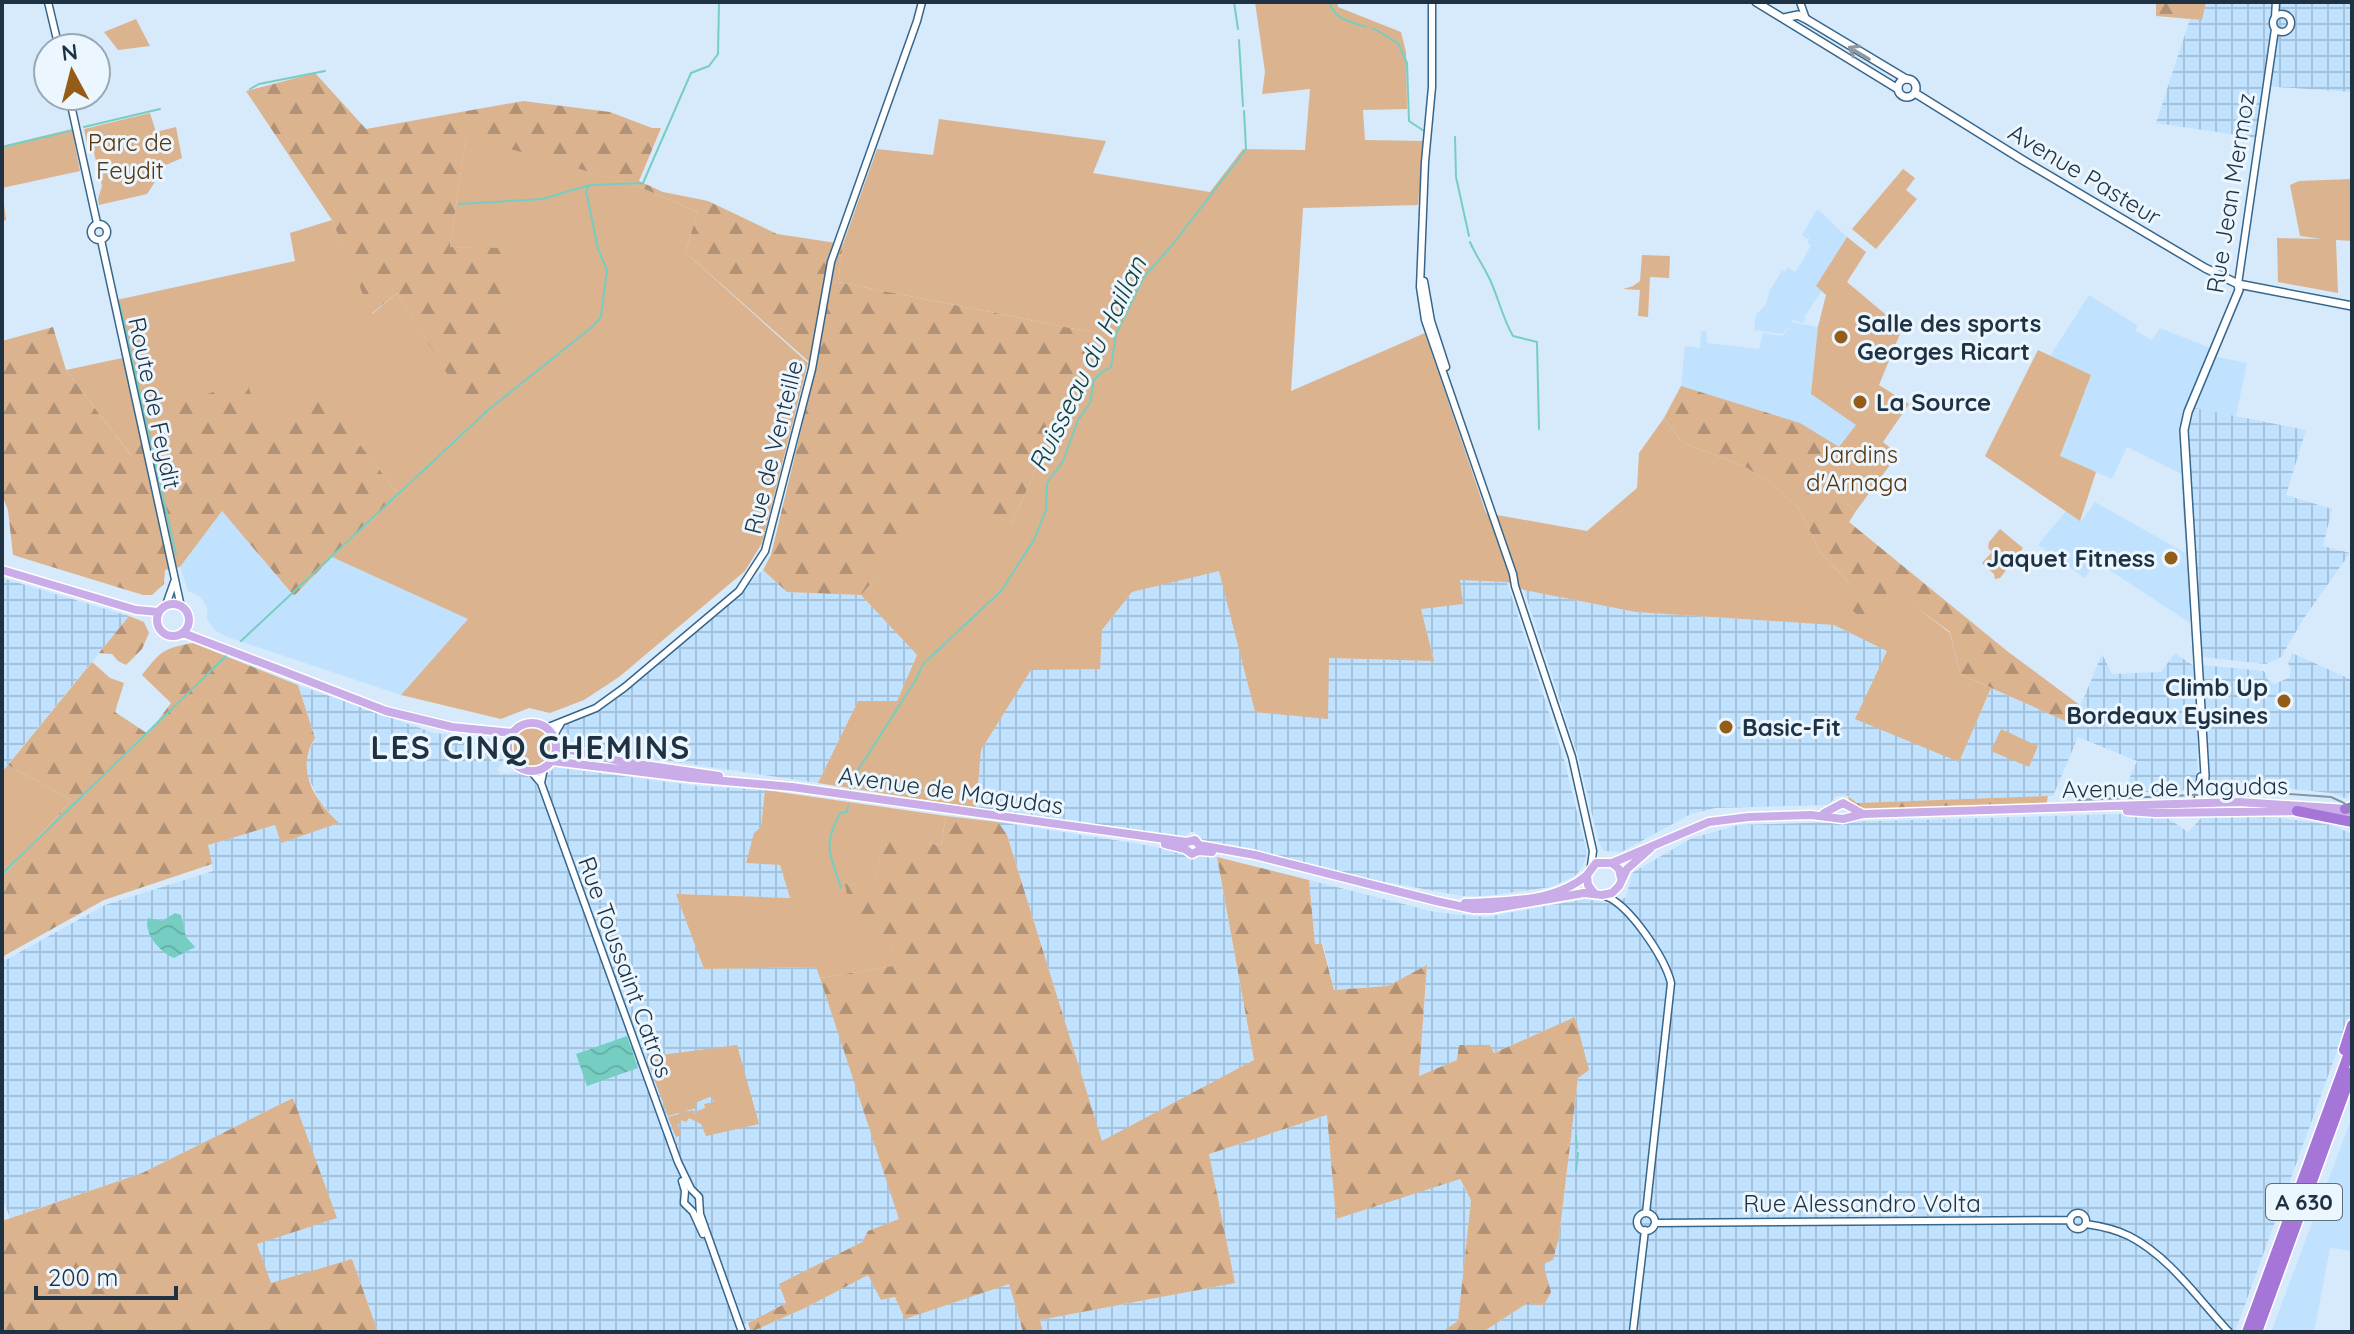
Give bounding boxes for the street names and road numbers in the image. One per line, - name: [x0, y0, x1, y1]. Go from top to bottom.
- street label: Rue Jean Mermoz: [2199, 91, 2261, 295]
- street label: Avenue Pasteur: [2003, 117, 2167, 231]
- street label: Route de Feydit: [122, 314, 188, 492]
- street label: Rue de Venteille: [737, 357, 809, 537]
- street label: Avenue de Magudas: [837, 759, 1065, 821]
- street label: Avenue de Magudas: [2062, 770, 2288, 804]
- street label: Rue Toussaint Catros: [572, 852, 680, 1082]
- road number: A 630: [2266, 1184, 2342, 1220]
- street label: Rue Alessandro Volta: [1743, 1188, 1981, 1218]

